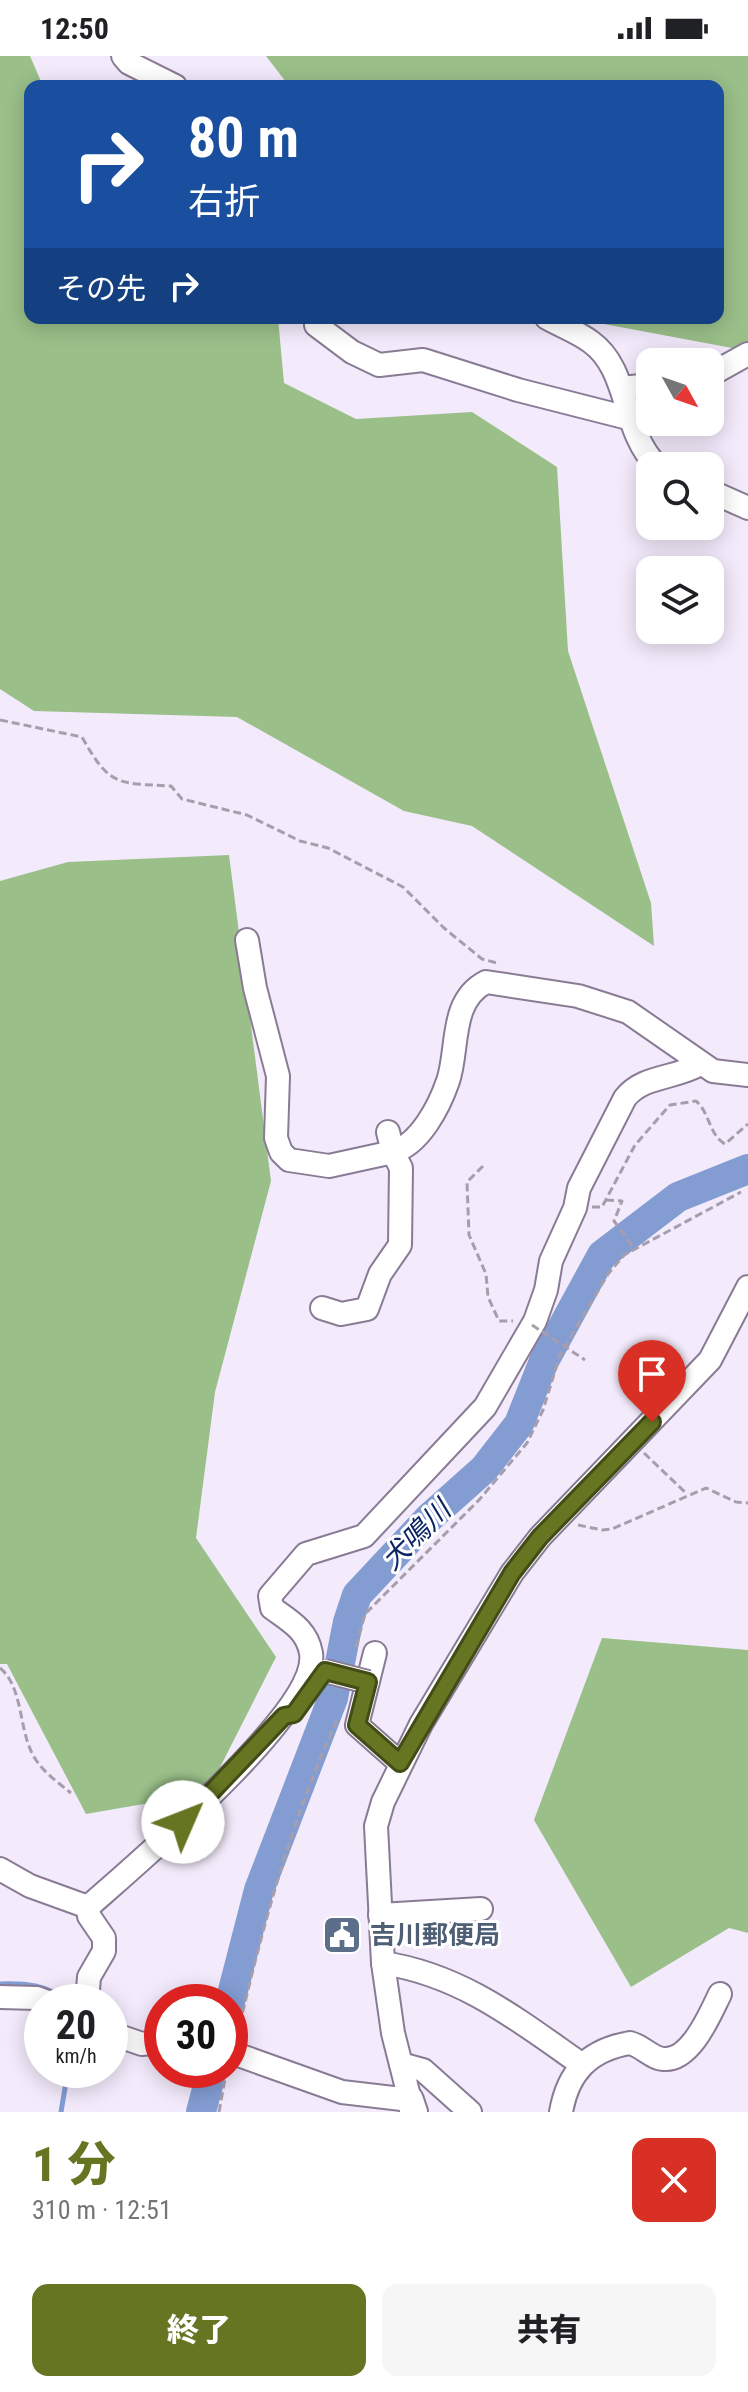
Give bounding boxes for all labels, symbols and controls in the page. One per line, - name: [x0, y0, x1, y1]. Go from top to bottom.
- text: 12:50: [40, 11, 109, 46]
- text: 80 m: [188, 105, 299, 171]
- icon: right: [56, 112, 160, 216]
- text: 右折: [188, 181, 260, 223]
- icon: right: [162, 264, 206, 308]
- text: その先: [56, 271, 146, 306]
- north arrow: [636, 348, 724, 436]
- map controls: [636, 348, 724, 644]
- button: search: [636, 452, 724, 540]
- button: layers: [636, 556, 724, 644]
- pin: [618, 1340, 686, 1422]
- icon: arrive: [630, 1352, 674, 1396]
- water label: 犬鳴川: [375, 1492, 459, 1576]
- position arrow: [141, 1780, 225, 1864]
- public building icon: 吉川郵便局: [321, 1914, 363, 1956]
- place label: 吉川郵便局: [370, 1920, 500, 1950]
- speed limit sign: 30: [144, 1984, 248, 2088]
- text: 20: [56, 2002, 96, 2049]
- text: km/h: [55, 2044, 97, 2068]
- text: 1 分: [32, 2136, 115, 2193]
- button: close: [632, 2138, 716, 2222]
- text: 310 m · 12:51: [32, 2195, 172, 2225]
- button: 終了: [32, 2284, 366, 2376]
- button: 共有: [382, 2284, 716, 2376]

